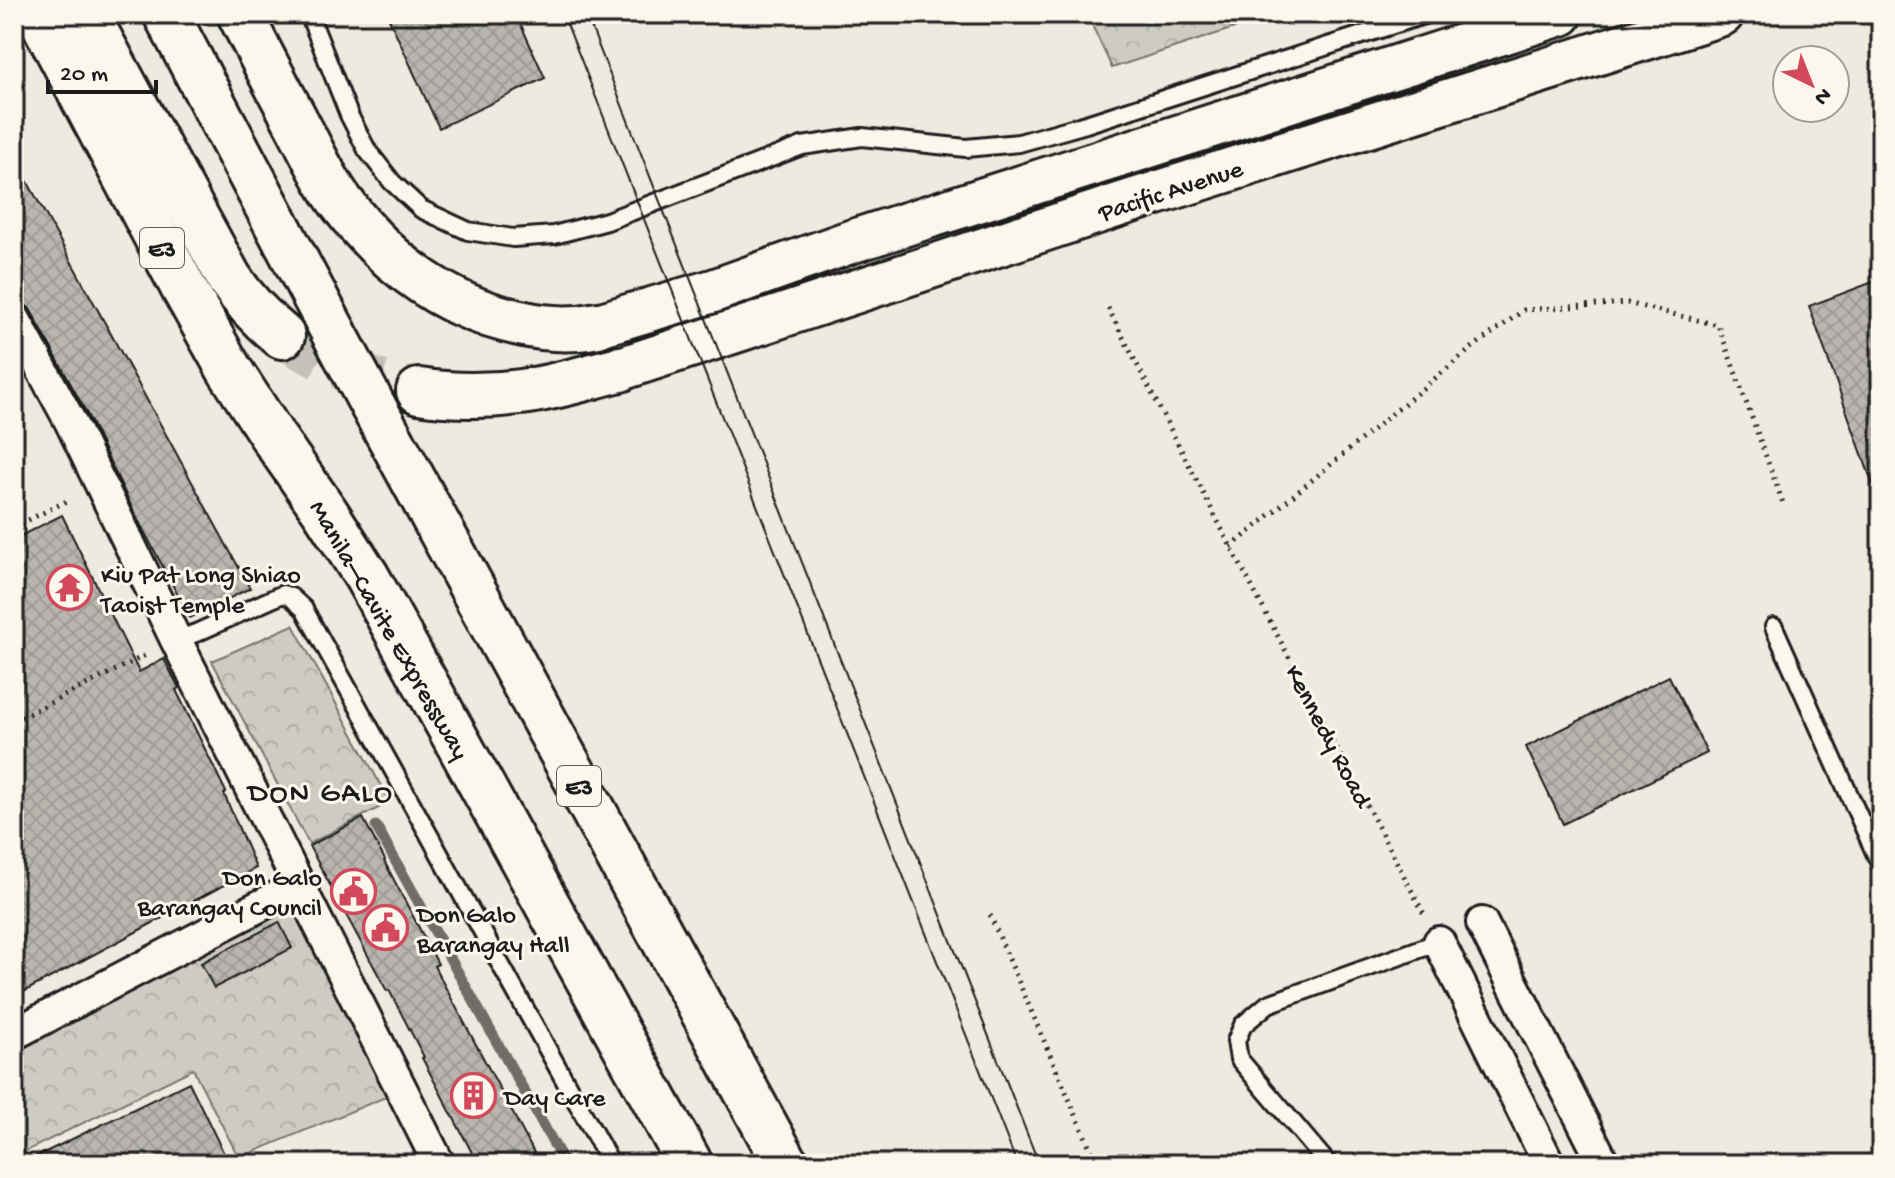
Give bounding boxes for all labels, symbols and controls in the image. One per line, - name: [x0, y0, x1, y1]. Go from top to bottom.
- scale bar: [48, 44, 156, 94]
- north arrow: [1771, 44, 1851, 124]
- text: 20 m: [60, 61, 108, 90]
- text: N: [1808, 81, 1836, 110]
- street label: Pacific Avenue: [1094, 155, 1248, 232]
- road number: E3: [140, 228, 184, 268]
- street label: Manila–Cavite Expressway: [300, 496, 474, 767]
- place label: Kiu Pat Long Shiao Taoist Temple: [99, 562, 301, 623]
- temple icon: Kiu Pat Long Shiao Taoist Temple: [46, 564, 94, 612]
- street label: Kennedy Road: [1276, 661, 1377, 815]
- road number: E3: [557, 766, 601, 806]
- district label: DON GALO: [246, 778, 394, 813]
- place label: Don Galo Barangay Council: [137, 865, 322, 926]
- public building icon: Don Galo Barangay Council: [329, 867, 377, 915]
- place label: Don Galo Barangay Hall: [415, 902, 570, 963]
- public building icon: Don Galo Barangay Hall: [362, 904, 410, 952]
- building icon: Day Care: [449, 1072, 497, 1120]
- place label: Day Care: [502, 1085, 606, 1116]

